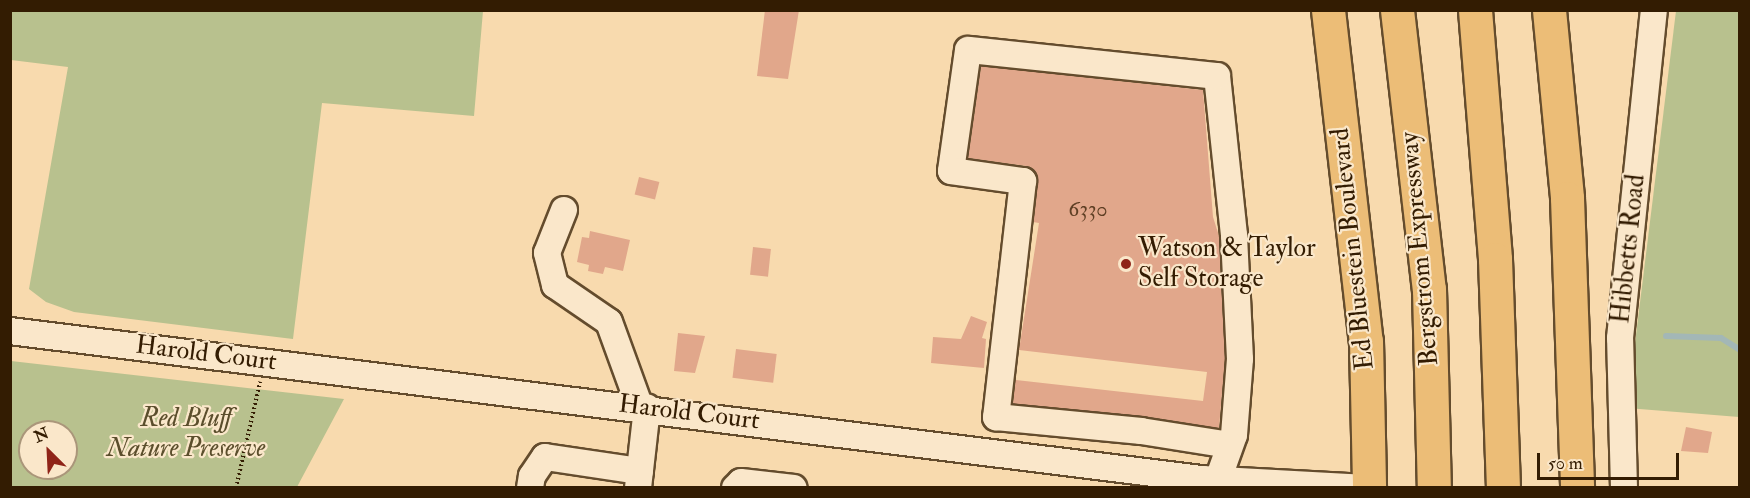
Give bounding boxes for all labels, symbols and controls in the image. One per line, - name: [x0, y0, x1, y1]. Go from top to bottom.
- street label: Ed Bluestein Boulevard: [1325, 126, 1381, 372]
- street label: Bergstrom Expressway: [1394, 131, 1446, 367]
- street label: Hibbetts Road: [1606, 173, 1652, 325]
- house number: 6330: [1068, 197, 1108, 223]
- place label: Watson & Taylor Self Storage: [1138, 233, 1316, 294]
- marker: Watson & Taylor Self Storage: [1119, 257, 1133, 271]
- street label: Harold Court: [134, 330, 278, 378]
- street label: Harold Court: [617, 389, 761, 437]
- park label: Red Bluff Nature Preserve: [107, 403, 265, 464]
- north arrow: [18, 420, 78, 480]
- text: N: [31, 423, 52, 447]
- scale bar: [1540, 441, 1682, 479]
- text: 50 m: [1548, 452, 1583, 475]

